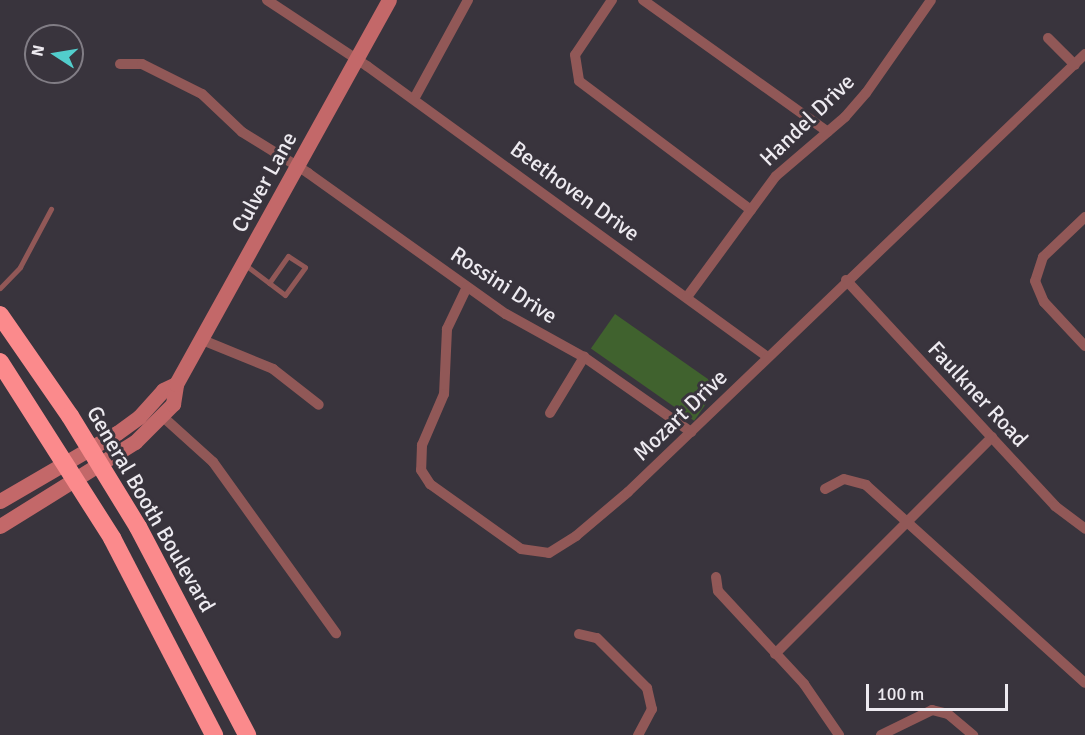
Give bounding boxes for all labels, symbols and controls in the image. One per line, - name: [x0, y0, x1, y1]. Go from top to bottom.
- north arrow: [24, 24, 84, 84]
- text: N: [27, 43, 49, 58]
- street label: Handel Drive: [754, 68, 860, 172]
- street label: Culver Lane: [226, 127, 302, 237]
- street label: Beethoven Drive: [505, 135, 645, 247]
- street label: Rossini Drive: [446, 241, 562, 329]
- street label: Faulkner Road: [922, 336, 1034, 452]
- street label: Mozart Drive: [628, 364, 732, 466]
- street label: General Booth Boulevard: [81, 401, 221, 617]
- scale bar: [869, 672, 1012, 710]
- text: 100 m: [877, 683, 924, 705]

